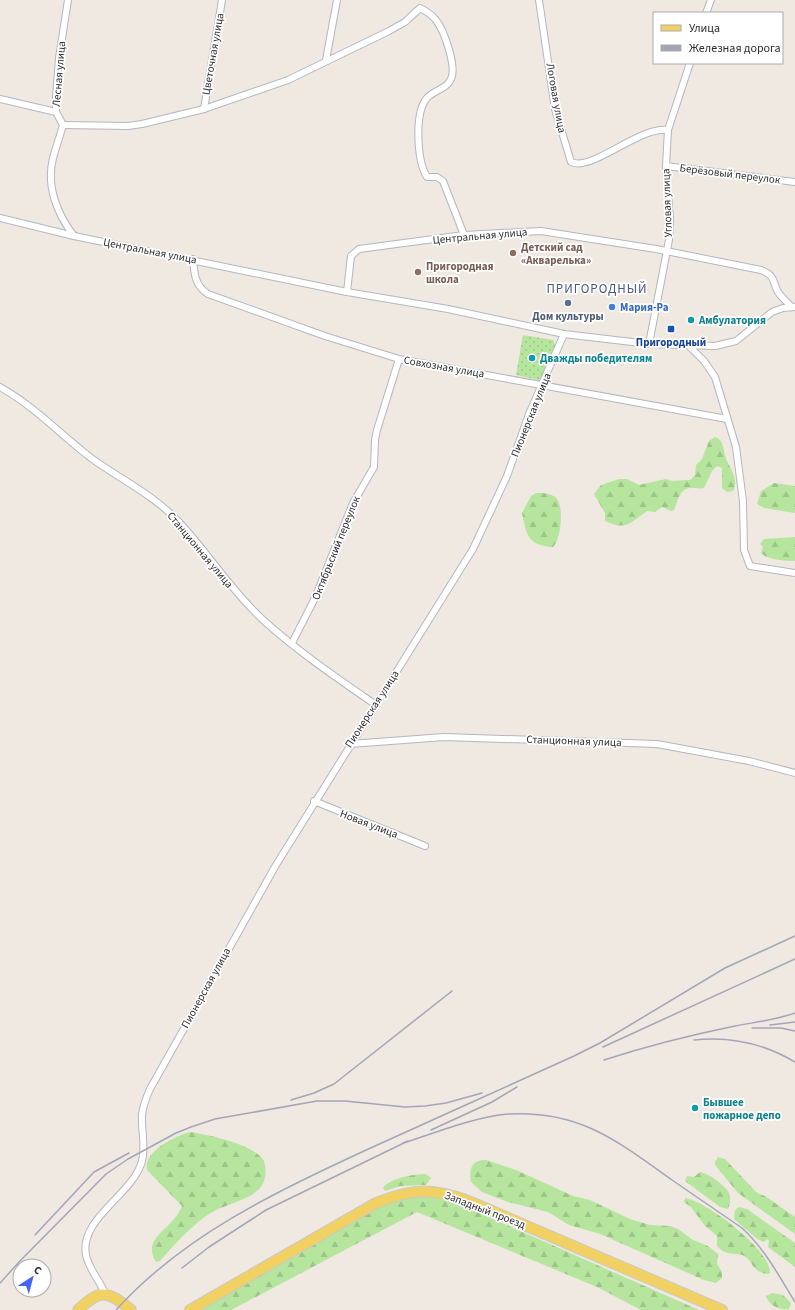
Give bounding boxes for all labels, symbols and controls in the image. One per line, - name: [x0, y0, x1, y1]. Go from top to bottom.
- street label: Цветочная улица: [198, 12, 228, 96]
- legend: [653, 12, 783, 64]
- text: Улица: [689, 20, 720, 37]
- text: Железная дорога: [689, 40, 781, 57]
- street label: Лесная улица: [49, 41, 69, 107]
- street label: Логовая улица: [542, 62, 570, 134]
- street label: Берёзовый переулок: [679, 160, 782, 188]
- street label: Угловая улица: [658, 168, 676, 238]
- street label: Центральная улица: [432, 224, 528, 248]
- street label: Центральная улица: [102, 235, 198, 267]
- place label: Детский сад «Акварелька»: [521, 240, 591, 268]
- marker: Детский сад «Акварелька»: [508, 248, 518, 258]
- place label: Пригородная школа: [426, 259, 494, 287]
- marker: Пригородная школа: [413, 267, 423, 277]
- district label: ПРИГОРОДНЫЙ: [546, 280, 648, 298]
- marker: Дом культуры: [563, 298, 573, 308]
- place label: Мария-Ра: [620, 300, 669, 315]
- marker: Мария-Ра: [607, 302, 617, 312]
- place label: Дом культуры: [532, 309, 604, 324]
- place label: Амбулатория: [698, 313, 766, 328]
- marker: Амбулатория: [686, 315, 696, 325]
- marker: Пригородный: [666, 324, 676, 334]
- place label: Пригородный: [636, 335, 706, 350]
- place label: Дважды победителям: [540, 351, 652, 366]
- street label: Совхозная улица: [402, 353, 486, 381]
- marker: Дважды победителям: [527, 353, 537, 363]
- street label: Пионерская улица: [507, 371, 555, 459]
- street label: Октябрьский переулок: [308, 493, 364, 602]
- street label: Станционная улица: [164, 509, 236, 591]
- street label: Пионерская улица: [341, 667, 403, 751]
- street label: Станционная улица: [526, 732, 622, 750]
- street label: Новая улица: [338, 806, 400, 842]
- street label: Пионерская улица: [178, 945, 234, 1031]
- place label: Бывшее пожарное депо: [703, 1095, 781, 1123]
- marker: Бывшее пожарное депо: [690, 1103, 700, 1113]
- street label: Западный проезд: [442, 1188, 528, 1232]
- north arrow: [12, 1258, 52, 1298]
- text: С: [31, 1262, 45, 1279]

